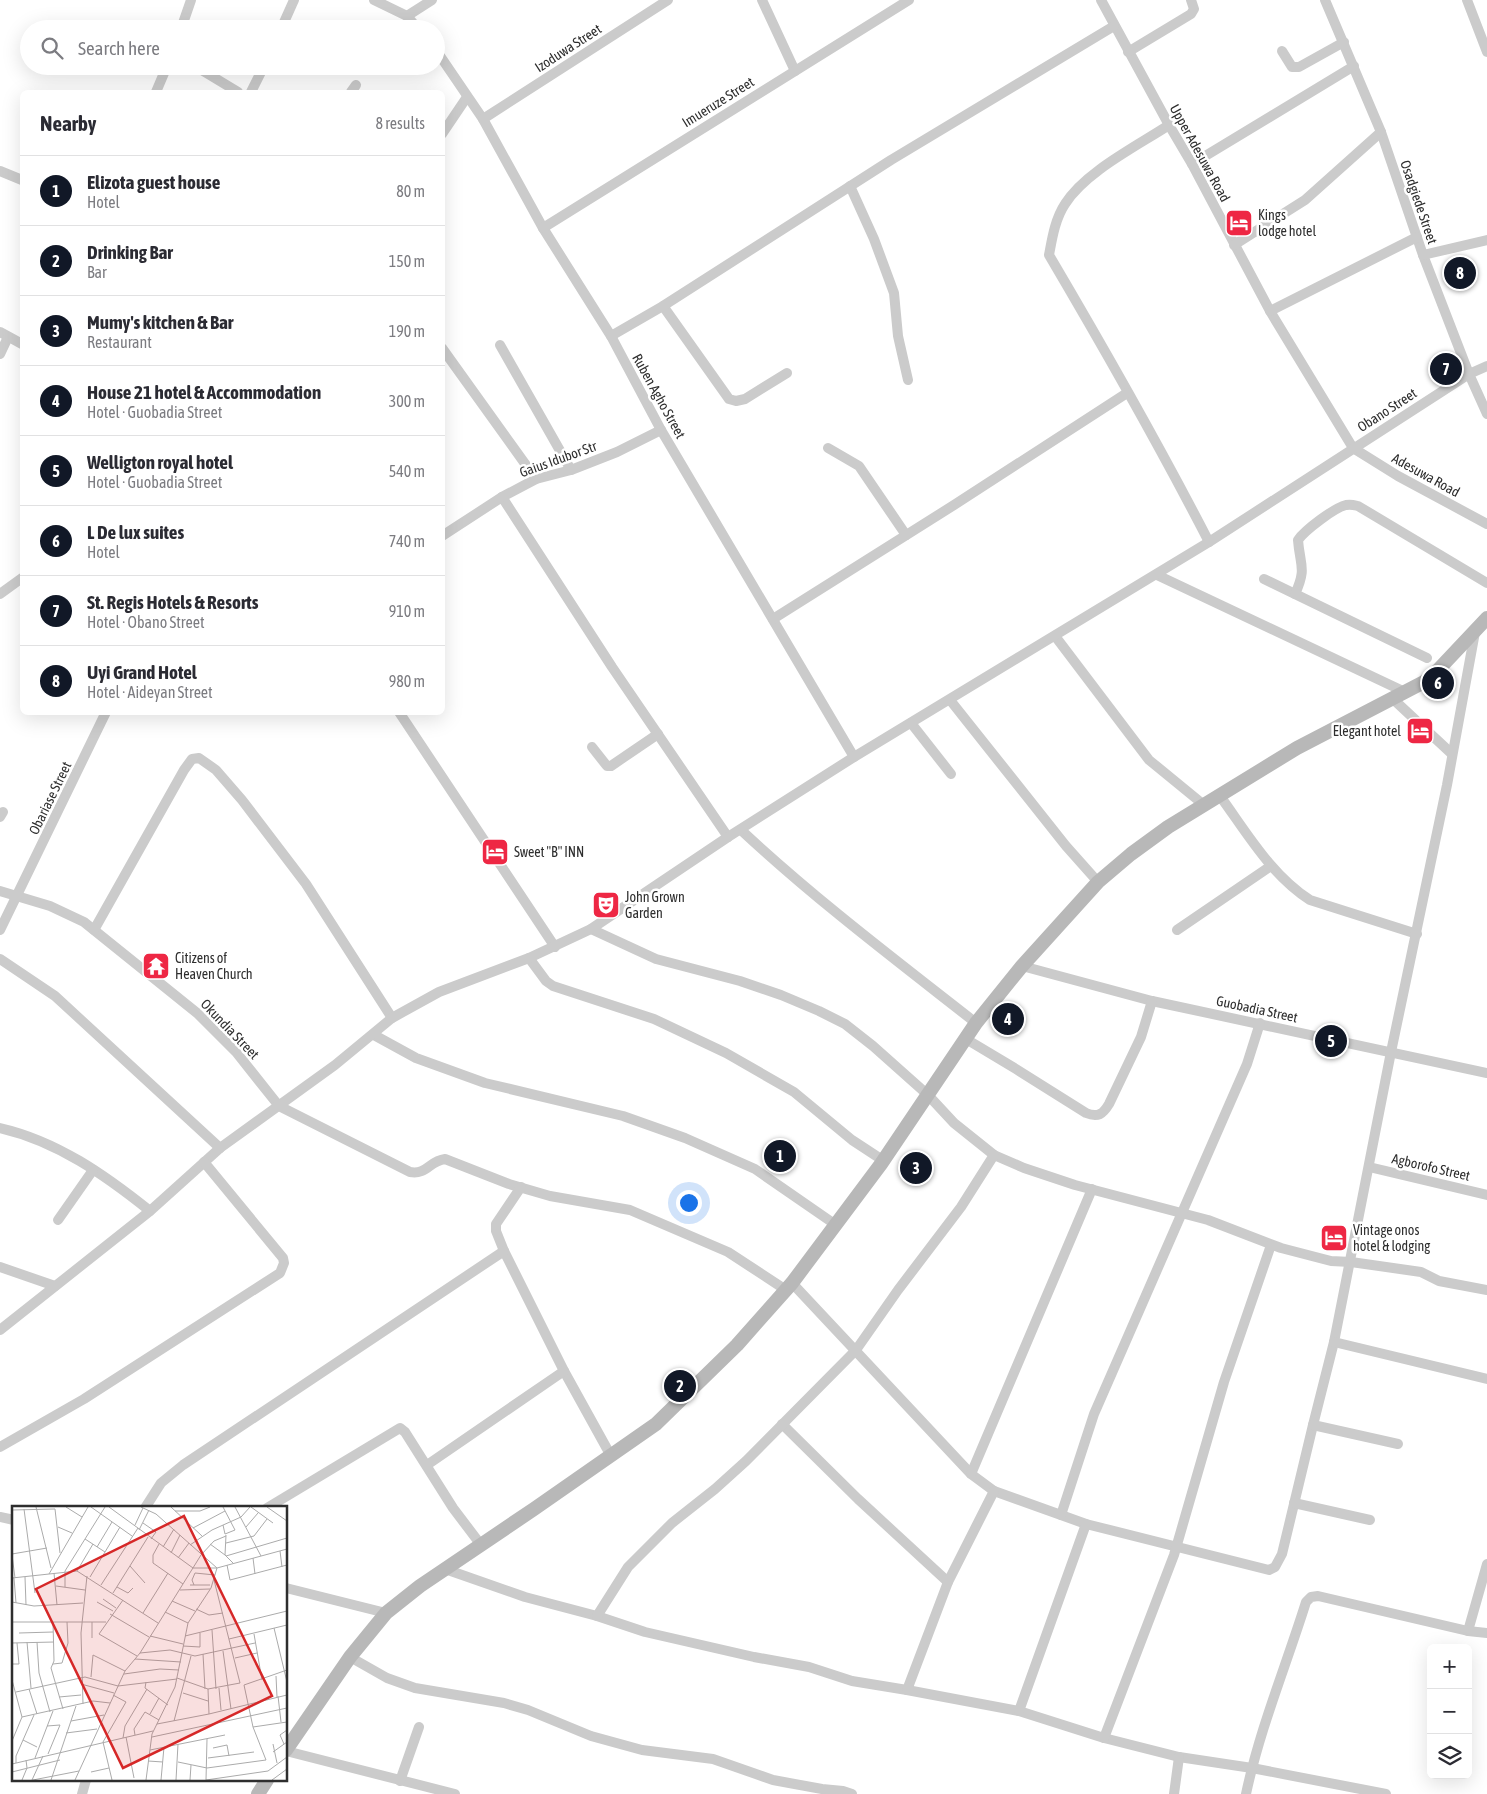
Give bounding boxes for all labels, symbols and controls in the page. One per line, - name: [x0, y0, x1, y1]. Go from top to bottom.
- search box: [20, 20, 445, 75]
- street label: Izoduwa Street: [532, 21, 604, 75]
- icon: search: [38, 34, 66, 62]
- text: Search here: [78, 37, 160, 59]
- street label: Imueruze Street: [679, 74, 757, 130]
- street label: Upper Adesuwa Road: [1167, 102, 1233, 204]
- text: Nearby: [40, 111, 96, 135]
- text: 8 results: [375, 114, 425, 132]
- street label: Osadgiede Street: [1397, 158, 1441, 246]
- text: Elizota guest house: [87, 171, 220, 193]
- text: 1: [52, 182, 60, 200]
- text: 80 m: [396, 182, 425, 200]
- text: Hotel: [87, 193, 120, 211]
- place label: Kings lodge hotel: [1258, 207, 1316, 239]
- hotel icon: Kings lodge hotel: [1224, 208, 1254, 238]
- text: Drinking Bar: [87, 241, 173, 263]
- text: 2: [52, 252, 60, 270]
- text: 150 m: [389, 252, 425, 270]
- pin: 8: [1444, 254, 1476, 292]
- text: Bar: [87, 263, 107, 281]
- text: Mumy's kitchen & Bar: [87, 311, 233, 333]
- text: 3: [52, 322, 60, 340]
- text: 190 m: [389, 322, 425, 340]
- text: Restaurant: [87, 333, 152, 351]
- pin: 7: [1430, 350, 1462, 388]
- street label: Ruben Agho Street: [629, 351, 689, 441]
- text: House 21 hotel & Accommodation: [87, 381, 321, 403]
- street label: Obano Street: [1354, 385, 1420, 435]
- text: 4: [52, 392, 60, 410]
- text: 300 m: [389, 392, 425, 410]
- text: Hotel · Guobadia Street: [87, 403, 222, 421]
- street label: Gaius Idubor Str: [517, 437, 600, 480]
- street label: Adesuwa Road: [1389, 450, 1463, 500]
- text: Welligton royal hotel: [87, 451, 233, 473]
- text: 5: [52, 462, 60, 480]
- text: 540 m: [389, 462, 425, 480]
- text: Hotel · Guobadia Street: [87, 473, 222, 491]
- text: L De lux suites: [87, 521, 184, 543]
- text: 6: [52, 532, 60, 550]
- text: 740 m: [389, 532, 425, 550]
- text: Hotel: [87, 543, 120, 561]
- text: St. Regis Hotels & Resorts: [87, 591, 258, 613]
- text: 7: [52, 602, 60, 620]
- text: 910 m: [389, 602, 425, 620]
- text: Hotel · Obano Street: [87, 613, 205, 631]
- text: Uyi Grand Hotel: [87, 661, 197, 683]
- pin: 6: [1422, 664, 1454, 702]
- text: 8: [52, 672, 60, 690]
- text: 980 m: [389, 672, 425, 690]
- text: Hotel · Aideyan Street: [87, 683, 213, 701]
- hotel icon: Elegant hotel: [1405, 716, 1435, 746]
- place label: Elegant hotel: [1333, 723, 1401, 739]
- street label: Obariase Street: [25, 759, 75, 837]
- hotel icon: Sweet "B" INN: [480, 837, 510, 867]
- place label: Sweet "B" INN: [514, 844, 584, 860]
- place label: John Grown Garden: [625, 889, 685, 921]
- theatre icon: John Grown Garden: [591, 890, 621, 920]
- place label: Citizens of Heaven Church: [175, 950, 253, 982]
- temple icon: Citizens of Heaven Church: [141, 951, 171, 981]
- street label: Guobadia Street: [1215, 993, 1299, 1025]
- street label: Okundia Street: [198, 996, 262, 1062]
- pin: 4: [992, 1000, 1024, 1038]
- pin: 5: [1315, 1022, 1347, 1060]
- pin: 1: [764, 1137, 796, 1175]
- pin: 3: [900, 1149, 932, 1187]
- street label: Agborofo Street: [1390, 1150, 1472, 1184]
- your location: [676, 1190, 702, 1216]
- place label: Vintage onos hotel & lodging: [1353, 1222, 1430, 1254]
- hotel icon: Vintage onos hotel & lodging: [1319, 1223, 1349, 1253]
- pin: 2: [664, 1367, 696, 1405]
- inset map: [12, 1506, 288, 1782]
- map controls: [1427, 1644, 1472, 1779]
- button: +: [1427, 1644, 1472, 1689]
- button: −: [1427, 1689, 1472, 1734]
- button: layers: [1427, 1734, 1472, 1779]

